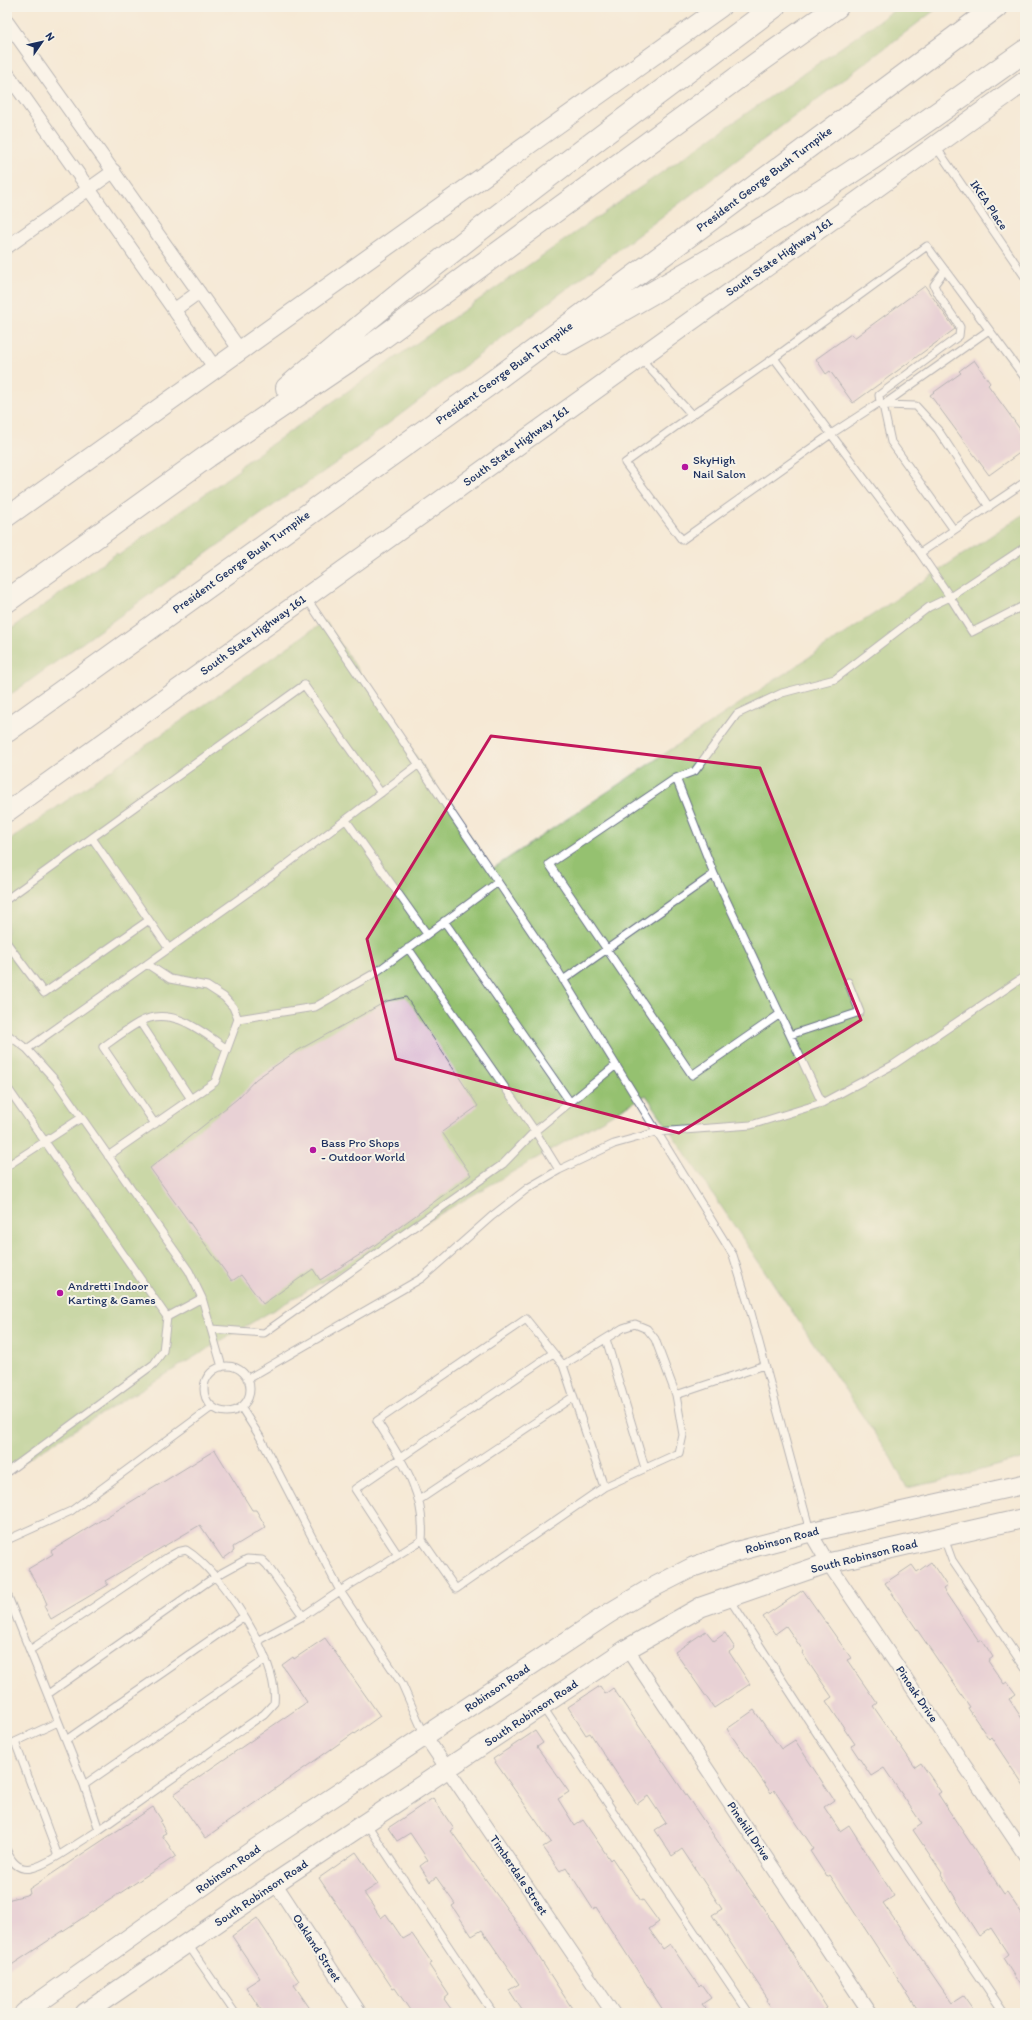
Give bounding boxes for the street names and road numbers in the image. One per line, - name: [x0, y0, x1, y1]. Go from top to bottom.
- street label: President George Bush Turnpike: [693, 123, 835, 235]
- street label: IKEA Place: [967, 177, 1011, 233]
- street label: South State Highway 161: [723, 215, 835, 299]
- street label: President George Bush Turnpike: [433, 318, 575, 427]
- street label: South State Highway 161: [460, 403, 572, 489]
- street label: President George Bush Turnpike: [170, 507, 312, 616]
- street label: South State Highway 161: [197, 592, 309, 678]
- street label: Robinson Road: [744, 1523, 821, 1557]
- street label: South Robinson Road: [809, 1536, 919, 1576]
- street label: Robinson Road: [462, 1661, 533, 1715]
- street label: Pinoak Drive: [893, 1663, 941, 1725]
- street label: South Robinson Road: [482, 1676, 581, 1749]
- street label: Pinehill Drive: [724, 1799, 774, 1863]
- street label: Timberdale Street: [487, 1832, 551, 1918]
- street label: Robinson Road: [193, 1841, 263, 1896]
- street label: South Robinson Road: [212, 1856, 311, 1929]
- street label: Oakland Street: [290, 1911, 344, 1985]

